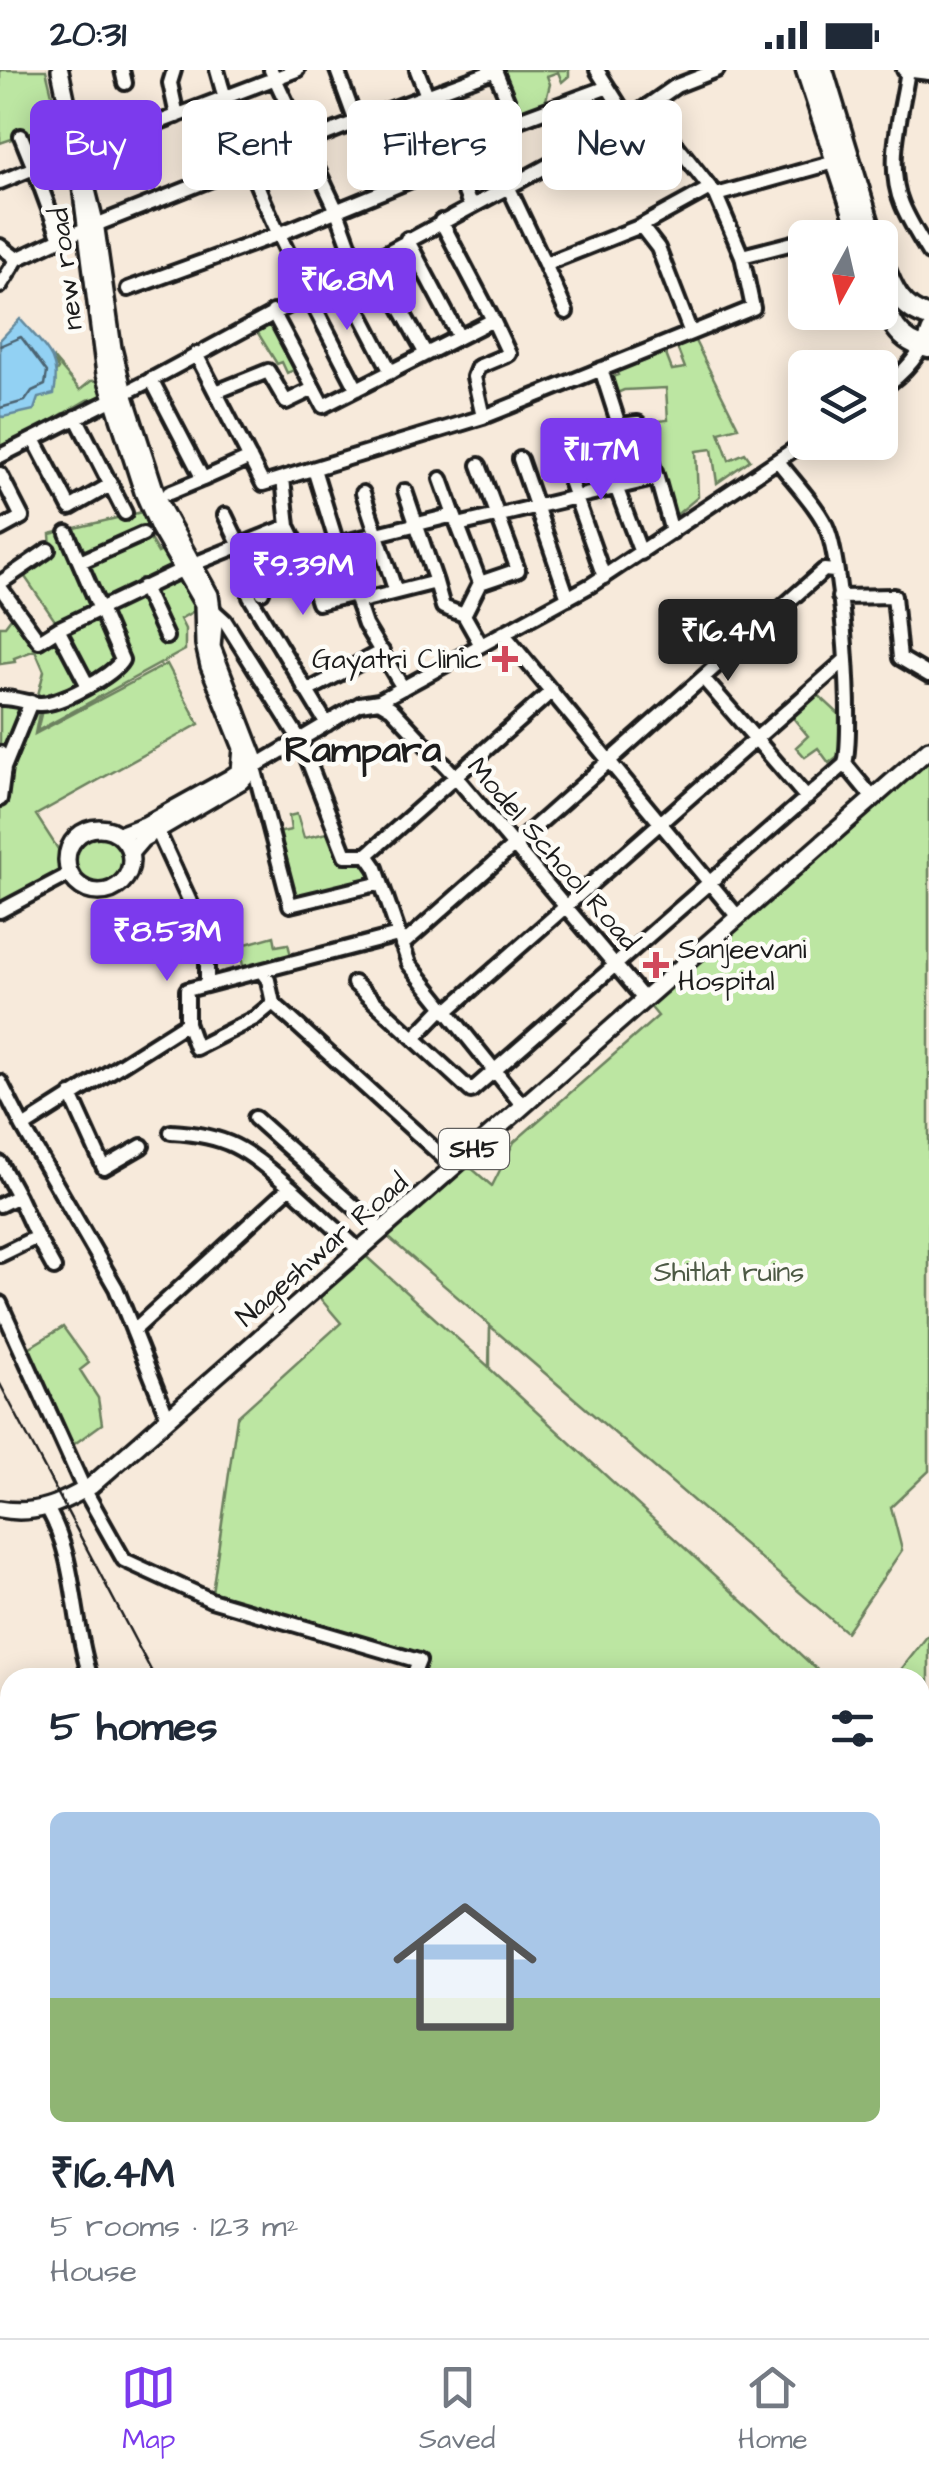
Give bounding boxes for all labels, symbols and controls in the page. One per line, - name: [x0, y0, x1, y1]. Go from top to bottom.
- text: 20:31: [50, 9, 126, 61]
- chip: Buy: [30, 100, 162, 190]
- chip: Rent: [182, 100, 327, 190]
- chip: Filters: [347, 100, 522, 190]
- chip: New: [542, 100, 682, 190]
- street label: new road: [39, 206, 93, 332]
- north arrow: [788, 220, 898, 330]
- map controls: [788, 220, 898, 460]
- pin: ₹16.8M: [266, 248, 428, 333]
- text: ₹16.8M: [300, 258, 394, 303]
- button: layers: [788, 350, 898, 460]
- pin: ₹11.7M: [520, 418, 682, 503]
- text: ₹11.7M: [562, 428, 640, 473]
- pin: ₹9.39M: [222, 533, 384, 618]
- text: ₹9.39M: [252, 543, 354, 588]
- pin: ₹16.4M: [647, 599, 809, 684]
- text: ₹16.4M: [680, 609, 776, 654]
- place label: Gayatri Clinic: [312, 640, 482, 681]
- marker: Gayatri Clinic: [492, 646, 518, 672]
- district label: Rampara: [285, 725, 442, 778]
- street label: Model School Road: [458, 749, 648, 959]
- pin: ₹8.53M: [86, 899, 248, 984]
- text: ₹8.53M: [113, 909, 221, 954]
- place label: Sanjeevani Hospital: [678, 930, 807, 1001]
- marker: Sanjeevani Hospital: [643, 952, 669, 978]
- road number: SH5: [439, 1129, 509, 1169]
- street label: Nageshwar Road: [227, 1164, 417, 1337]
- park label: Shitlat ruins: [654, 1253, 804, 1292]
- text: 5 homes: [50, 1699, 217, 1757]
- icon: filters: [825, 1701, 880, 1756]
- icon: home: [375, 1877, 555, 2057]
- text: ₹16.4M: [50, 2146, 175, 2204]
- text: 5 rooms · 123 m²: [50, 2204, 299, 2249]
- text: House: [50, 2249, 137, 2294]
- tab: Map: [121, 2360, 176, 2459]
- tab: Saved: [419, 2360, 495, 2459]
- tab: Home: [738, 2360, 808, 2459]

